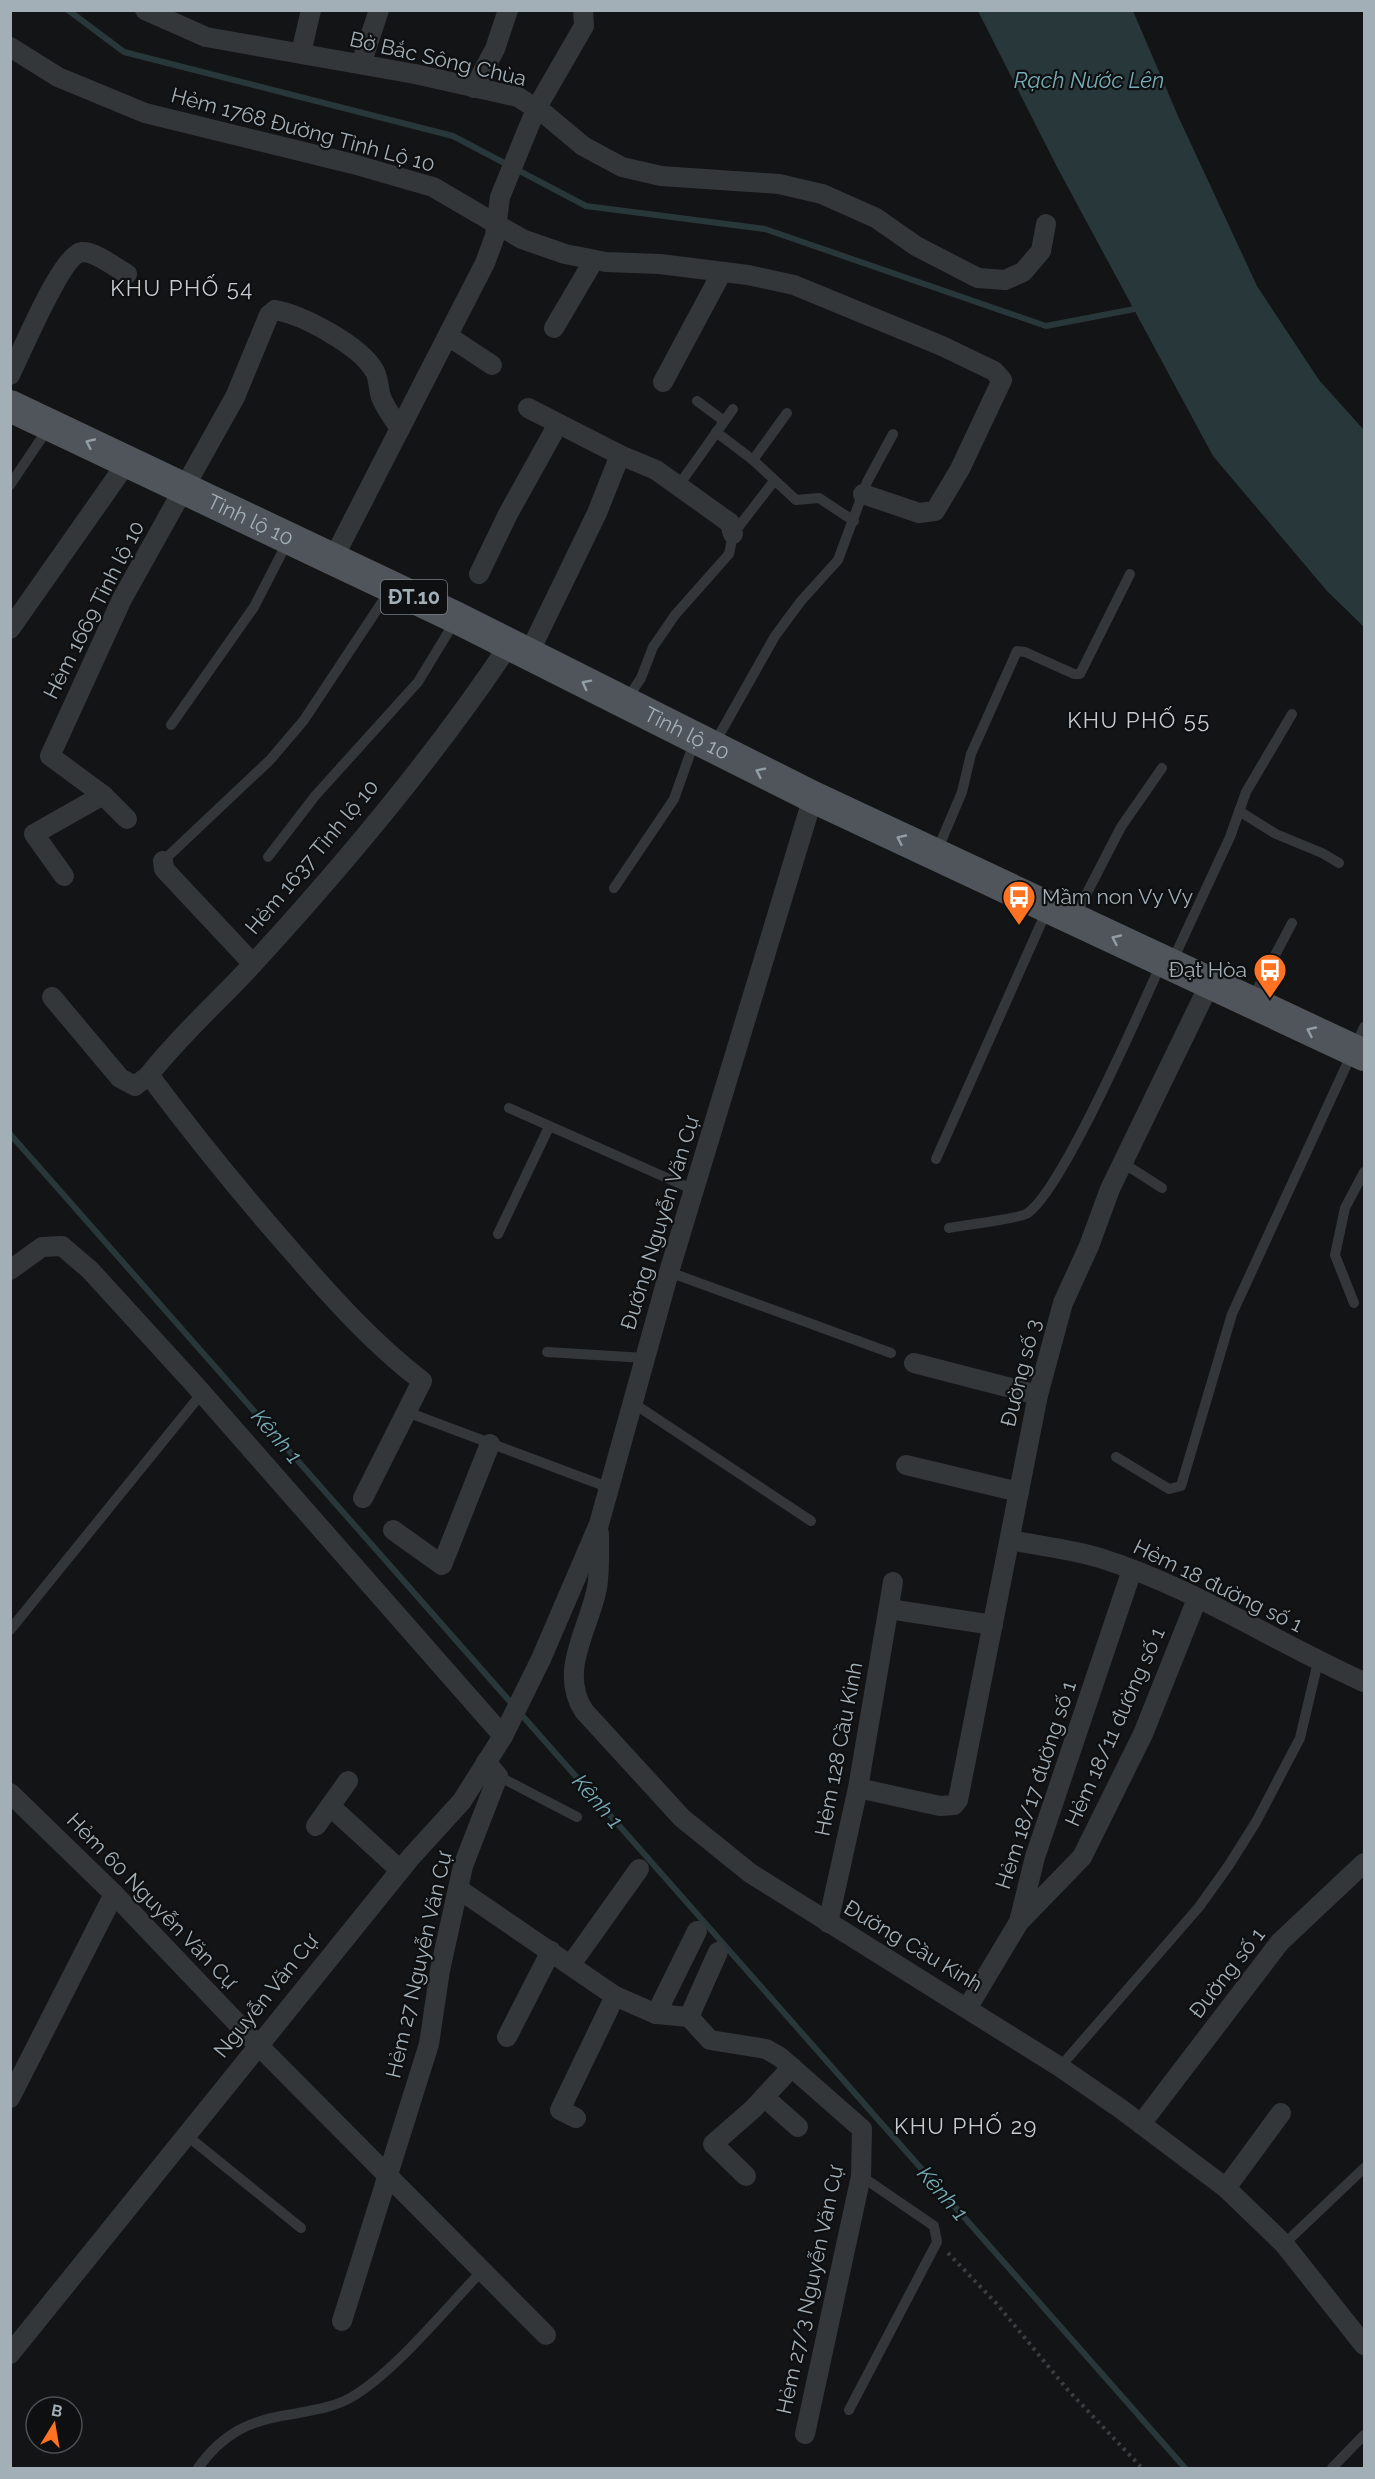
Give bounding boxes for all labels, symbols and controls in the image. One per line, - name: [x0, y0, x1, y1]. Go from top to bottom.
- street label: Bờ Bắc Sông Chùa: [347, 26, 529, 91]
- water label: Rạch Nước Lên: [1014, 67, 1164, 93]
- street label: Hẻm 1768 Đường Tỉnh Lộ 10: [168, 82, 438, 177]
- district label: KHU PHỐ 54: [110, 274, 254, 301]
- one-way arrow: [85, 439, 96, 451]
- street label: Tỉnh lộ 10: [203, 488, 298, 551]
- street label: Hẻm 1669 Tỉnh lộ 10: [38, 517, 149, 703]
- road number: ĐT.10: [381, 580, 447, 614]
- one-way arrow: [581, 680, 592, 692]
- street label: Tỉnh lộ 10: [640, 701, 734, 765]
- district label: KHU PHỐ 55: [1067, 706, 1211, 733]
- one-way arrow: [756, 768, 767, 779]
- street label: Hẻm 1637 Tỉnh lộ 10: [240, 774, 383, 939]
- one-way arrow: [897, 834, 908, 846]
- bus stop icon: Mầm non Vy Vy: [1001, 879, 1037, 926]
- place label: Mầm non Vy Vy: [1042, 884, 1193, 909]
- one-way arrow: [1111, 934, 1122, 946]
- bus stop icon: Đạt Hòa: [1252, 952, 1288, 999]
- place label: Đạt Hòa: [1169, 957, 1247, 982]
- one-way arrow: [1307, 1026, 1318, 1038]
- street label: Đường Nguyễn Văn Cự: [615, 1112, 704, 1333]
- street label: Đường số 3: [995, 1317, 1046, 1429]
- water label: Kênh 1: [246, 1403, 308, 1469]
- street label: Hẻm 18 đường số 1: [1130, 1534, 1307, 1637]
- street label: Hẻm 18/11 đường số 1: [1059, 1623, 1170, 1830]
- street label: Hẻm 128 Cầu Kinh: [809, 1660, 868, 1838]
- street label: Hẻm 18/17 đường số 1: [990, 1678, 1081, 1892]
- water label: Kênh 1: [567, 1768, 629, 1834]
- street label: Hẻm 60 Nguyễn Văn Cự: [62, 1808, 244, 1995]
- street label: Hẻm 27 Nguyễn Văn Cự: [380, 1848, 457, 2080]
- street label: Đường Cầu Kinh: [840, 1894, 987, 1997]
- street label: Đường số 1: [1184, 1923, 1270, 2023]
- street label: Nguyễn Văn Cự: [208, 1928, 324, 2062]
- district label: KHU PHỐ 29: [894, 2112, 1038, 2139]
- water label: Kênh 1: [912, 2160, 974, 2226]
- street label: Hẻm 27/3 Nguyễn Văn Cự: [771, 2162, 848, 2416]
- north arrow: [24, 2395, 84, 2455]
- text: B: [50, 2400, 64, 2421]

